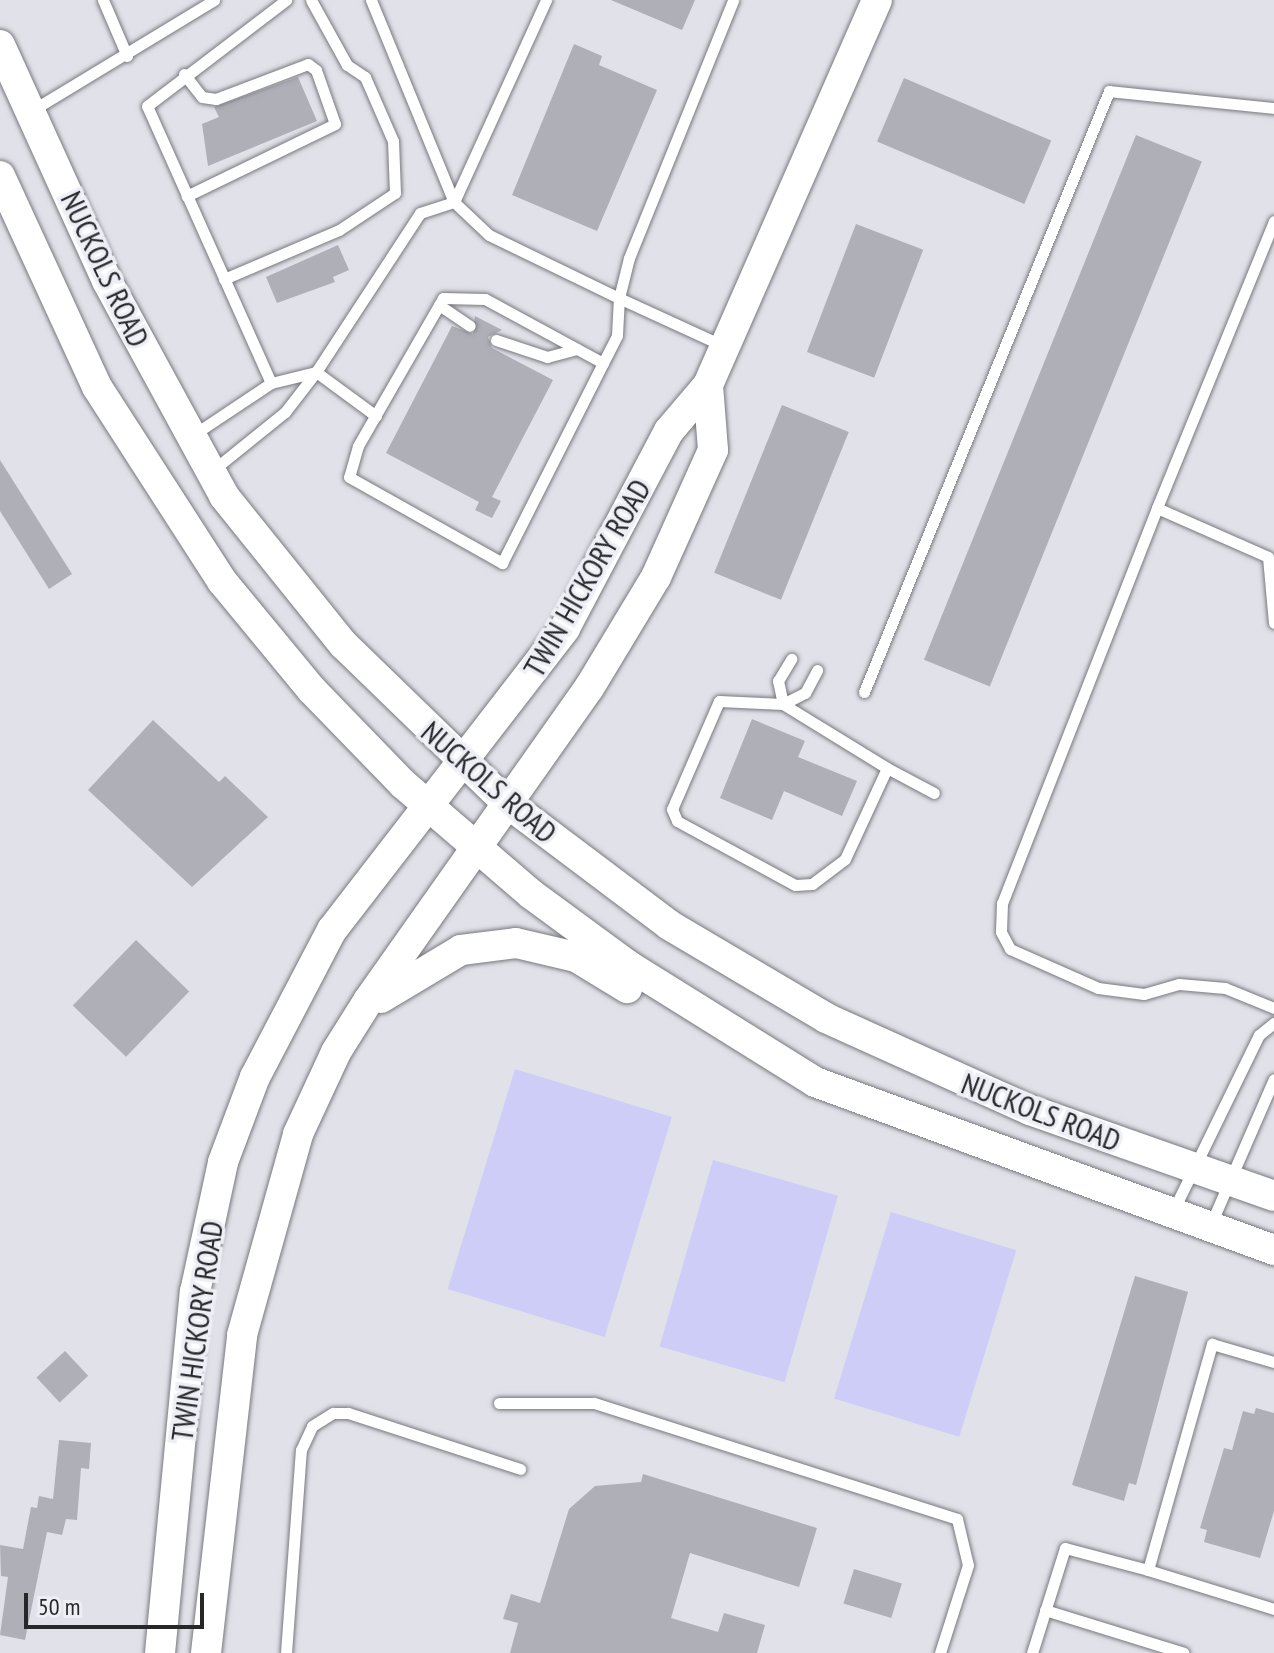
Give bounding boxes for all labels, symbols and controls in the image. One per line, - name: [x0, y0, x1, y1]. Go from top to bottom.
- street label: NUCKOLS ROAD: [53, 186, 157, 352]
- street label: TWIN HICKORY ROAD: [516, 473, 658, 683]
- street label: NUCKOLS ROAD: [414, 714, 564, 850]
- street label: NUCKOLS ROAD: [957, 1065, 1125, 1159]
- street label: TWIN HICKORY ROAD: [164, 1218, 230, 1444]
- scale bar: [28, 1577, 208, 1627]
- text: 50 m: [38, 1591, 80, 1622]

